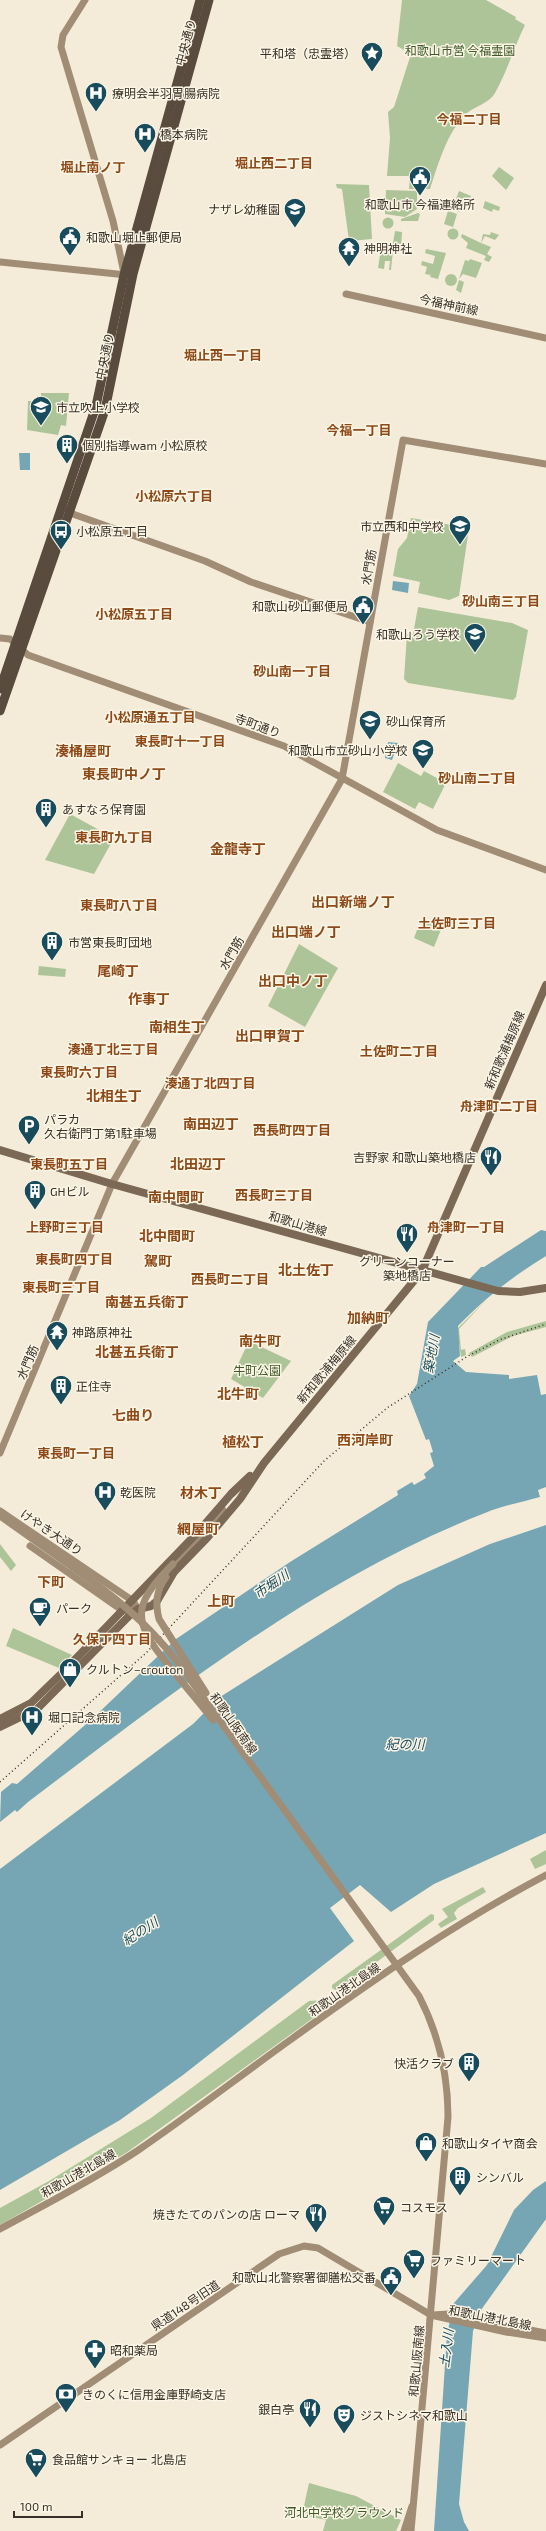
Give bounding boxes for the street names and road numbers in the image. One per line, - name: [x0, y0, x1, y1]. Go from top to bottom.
- street label: 中央通り: [172, 17, 198, 67]
- street label: 今福神前線: [418, 291, 480, 317]
- street label: 中央通り: [92, 331, 116, 381]
- street label: 水門筋: [358, 548, 378, 586]
- street label: 寺町通り: [233, 710, 283, 740]
- street label: 水門筋: [216, 934, 246, 972]
- street label: 新和歌浦梅原線: [481, 1009, 527, 1091]
- street label: 和歌山港線: [267, 1208, 329, 1238]
- street label: 新和歌浦梅原線: [294, 1332, 358, 1406]
- street label: 水門筋: [14, 1343, 40, 1381]
- street label: けやき大通り: [18, 1506, 86, 1558]
- street label: 和歌山阪南線: [208, 1689, 260, 1757]
- street label: 和歌山港北島線: [306, 1959, 382, 2019]
- street label: 和歌山港北島線: [38, 2146, 118, 2200]
- street label: 県道148号旧道: [148, 2277, 222, 2333]
- street label: 和歌山港北島線: [447, 2302, 533, 2332]
- street label: 和歌山阪南線: [406, 2325, 426, 2397]

